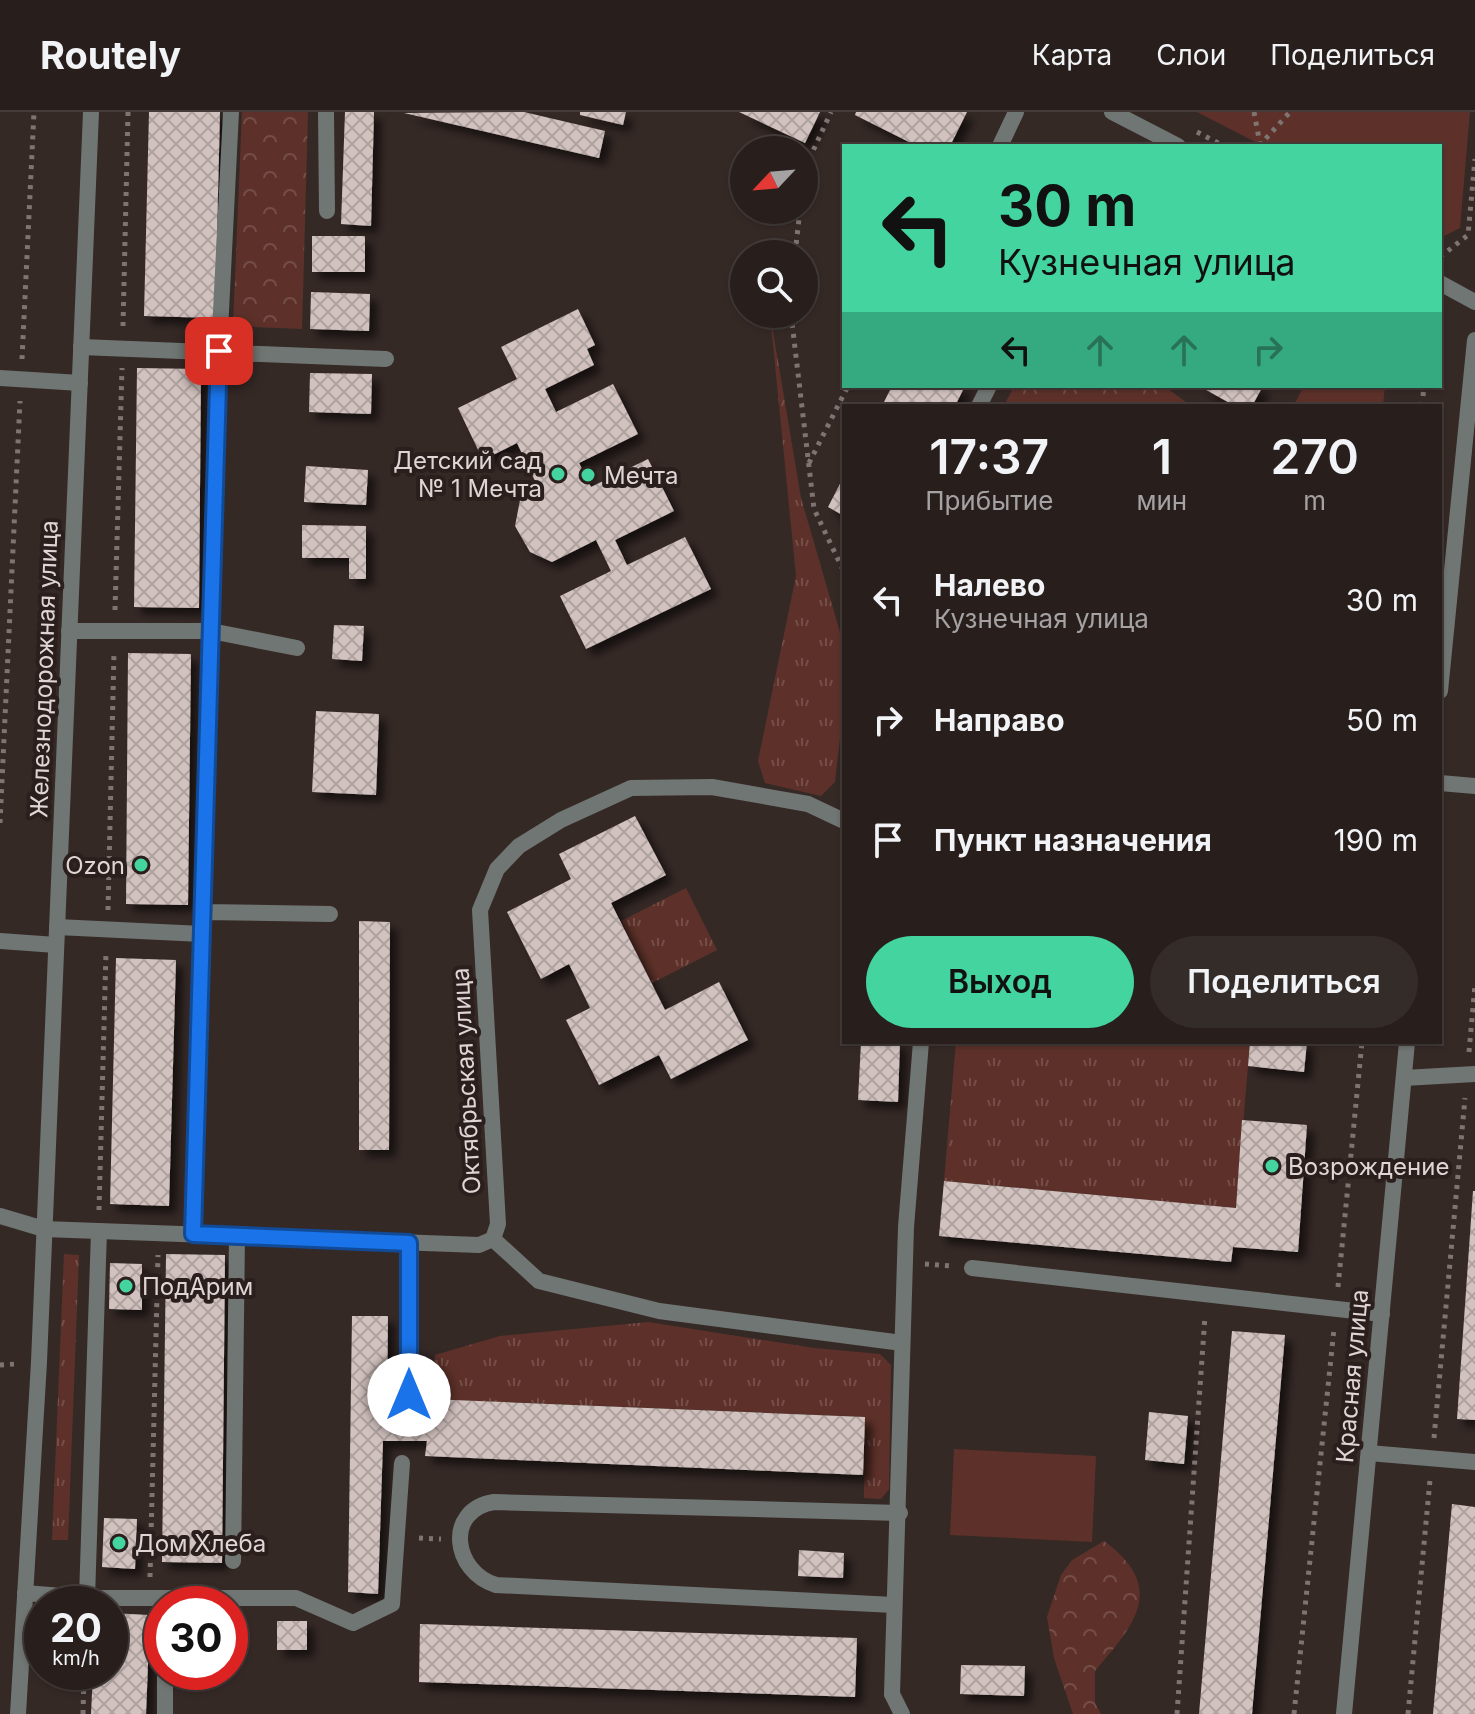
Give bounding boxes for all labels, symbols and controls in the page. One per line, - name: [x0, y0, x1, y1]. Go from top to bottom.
- text: Routely: [40, 32, 181, 78]
- text: Карта: [1032, 38, 1112, 72]
- text: Слои: [1156, 38, 1226, 72]
- text: Поделиться: [1270, 38, 1435, 72]
- north arrow: [730, 136, 818, 224]
- map controls: [730, 136, 818, 328]
- text: 30 m: [998, 172, 1136, 240]
- icon: left: [866, 176, 970, 280]
- button: search: [730, 240, 818, 328]
- text: Кузнечная улица: [998, 240, 1295, 284]
- pin: [185, 317, 253, 385]
- icon: left: [994, 328, 1038, 372]
- icon: ahead: [1078, 328, 1122, 372]
- icon: ahead: [1162, 328, 1206, 372]
- icon: right: [1246, 328, 1290, 372]
- icon: arrive: [197, 329, 241, 373]
- text: 17:37: [929, 427, 1049, 486]
- text: 1: [1152, 427, 1172, 486]
- text: 270: [1270, 427, 1359, 486]
- place label: Детский сад № 1 Мечта: [393, 446, 542, 503]
- place label: Мечта: [604, 461, 678, 490]
- marker: Детский сад № 1 Мечта: [549, 465, 567, 483]
- marker: Мечта: [579, 466, 597, 484]
- text: Прибытие: [925, 485, 1053, 516]
- text: мин: [1136, 485, 1187, 516]
- text: m: [1303, 485, 1326, 516]
- street label: Железнодорожная улица: [24, 520, 64, 818]
- text: Налево: [934, 567, 1046, 603]
- icon: left: [866, 578, 910, 622]
- text: 30 m: [1346, 582, 1418, 618]
- text: Кузнечная улица: [934, 603, 1149, 634]
- icon: right: [866, 698, 910, 742]
- text: Направо: [934, 702, 1065, 738]
- text: 50 m: [1346, 702, 1418, 738]
- icon: arrive: [866, 818, 910, 862]
- text: Пункт назначения: [934, 822, 1212, 858]
- text: 190 m: [1334, 822, 1418, 858]
- place label: Ozon: [65, 851, 125, 880]
- marker: Ozon: [132, 856, 150, 874]
- button: Выход: [866, 936, 1134, 1028]
- button: Поделиться: [1150, 936, 1418, 1028]
- street label: Октябрьская улица: [446, 967, 486, 1195]
- place label: Возрождение: [1288, 1152, 1449, 1181]
- marker: Возрождение: [1263, 1157, 1281, 1175]
- place label: ПодАрим: [142, 1272, 253, 1301]
- marker: ПодАрим: [117, 1277, 135, 1295]
- street label: Красная улица: [1330, 1288, 1374, 1464]
- position arrow: [367, 1353, 451, 1437]
- place label: Дом Хлеба: [135, 1529, 266, 1558]
- marker: Дом Хлеба: [110, 1534, 128, 1552]
- speed limit sign: 30: [144, 1586, 248, 1690]
- text: 20: [50, 1603, 102, 1652]
- text: km/h: [52, 1646, 100, 1670]

